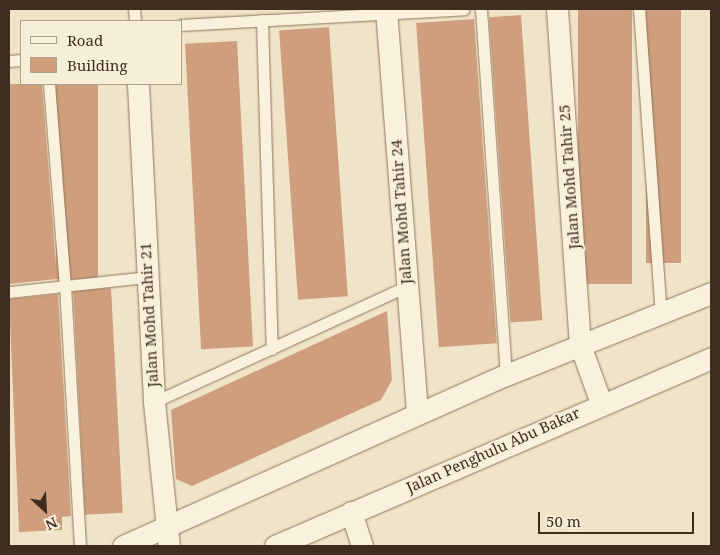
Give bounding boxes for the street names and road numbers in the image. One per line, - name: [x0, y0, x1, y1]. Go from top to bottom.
- street label: Jalan Mohd Tahir 25: [555, 104, 583, 250]
- street label: Jalan Mohd Tahir 24: [387, 139, 415, 285]
- street label: Jalan Mohd Tahir 21: [136, 242, 162, 388]
- street label: Jalan Penghulu Abu Bakar: [403, 404, 583, 496]

